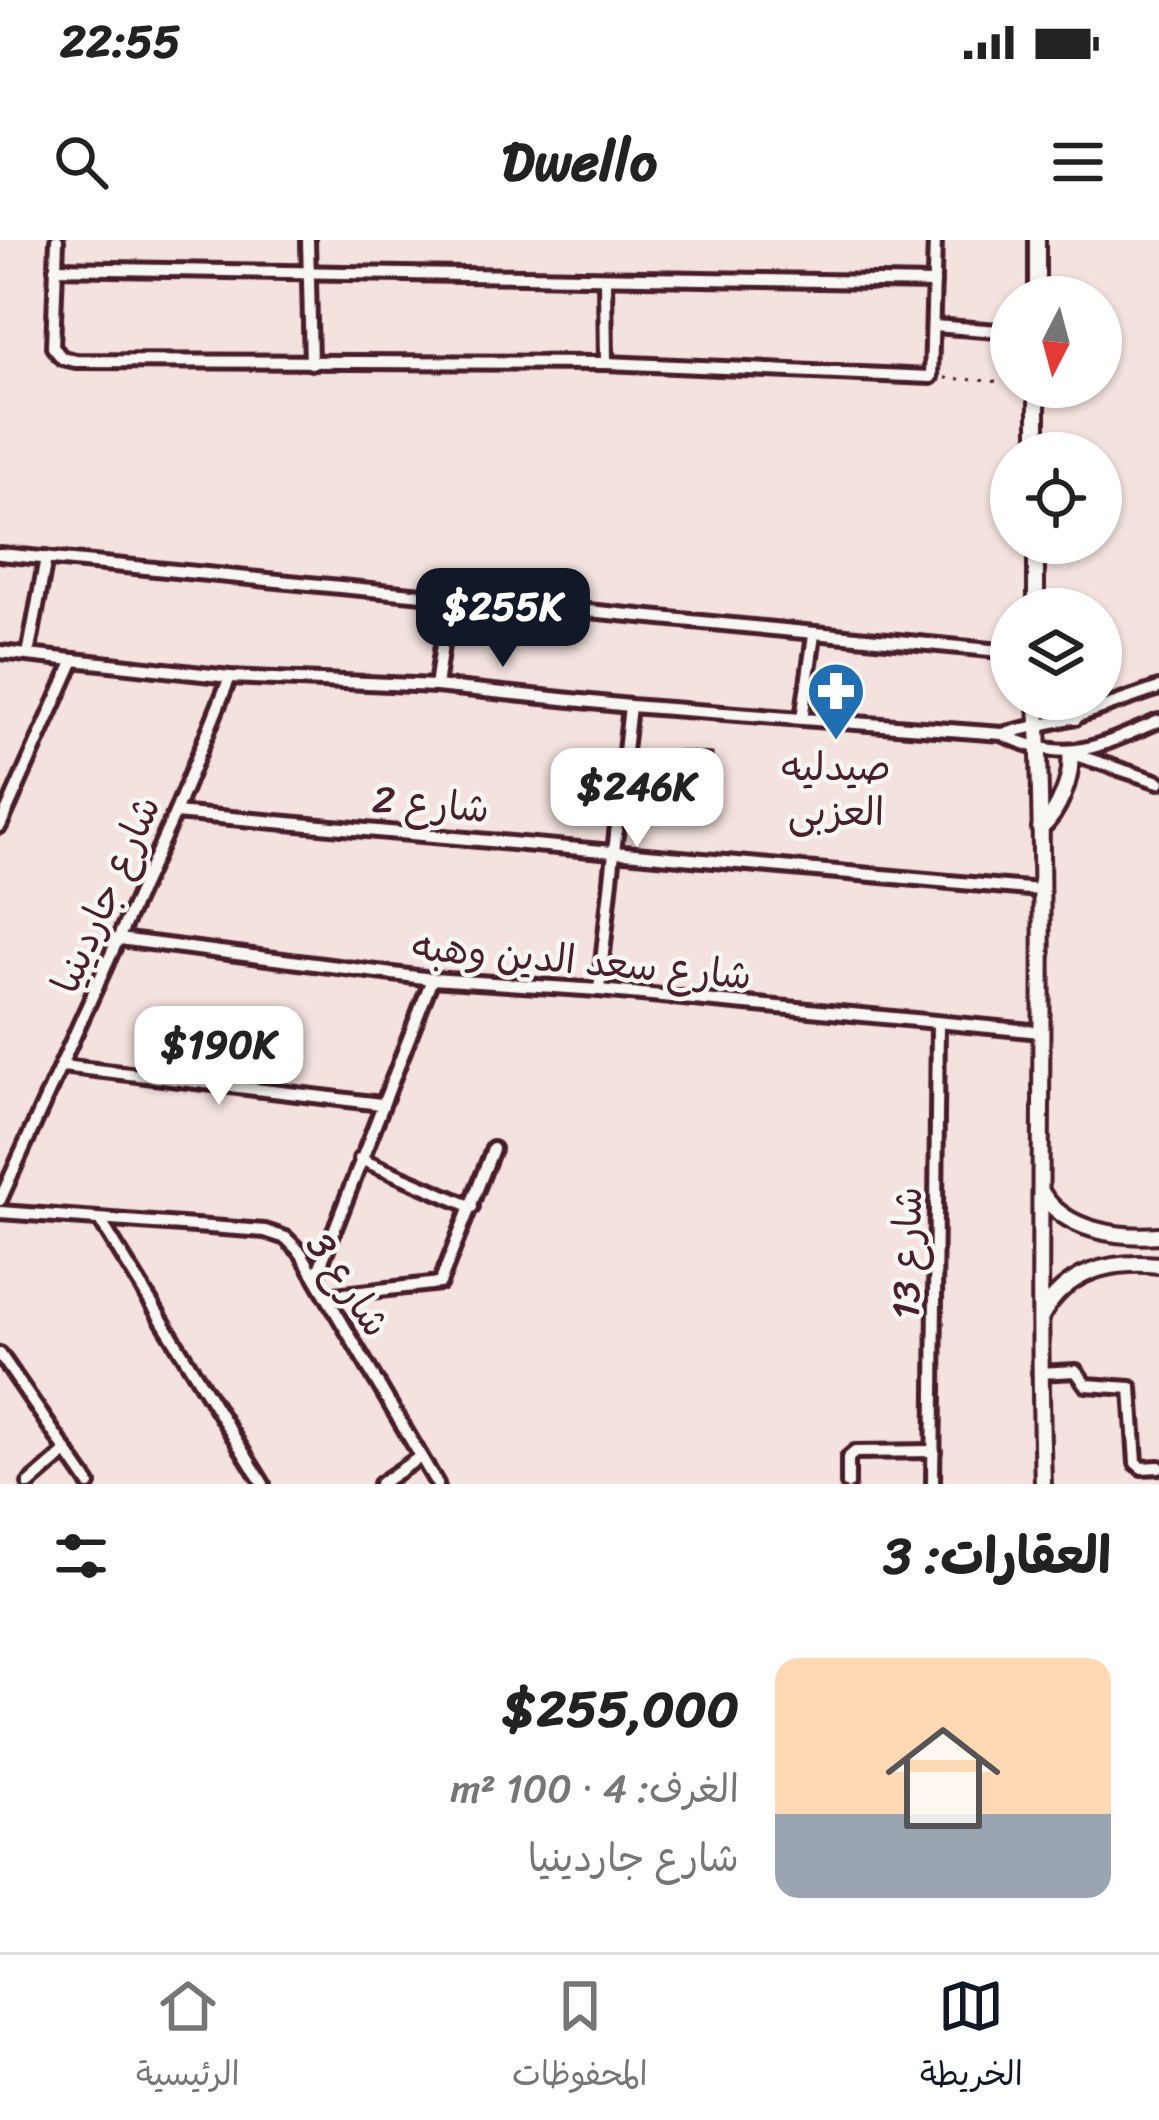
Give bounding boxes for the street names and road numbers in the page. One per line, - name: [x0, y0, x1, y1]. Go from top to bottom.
- street label: شارع 2: [370, 764, 492, 843]
- street label: شارع جاردينيا: [31, 784, 180, 1005]
- street label: شارع سعد الدين وهبه: [409, 911, 755, 1010]
- street label: شارع 13: [871, 1186, 942, 1320]
- street label: شارع 3: [288, 1217, 410, 1352]

